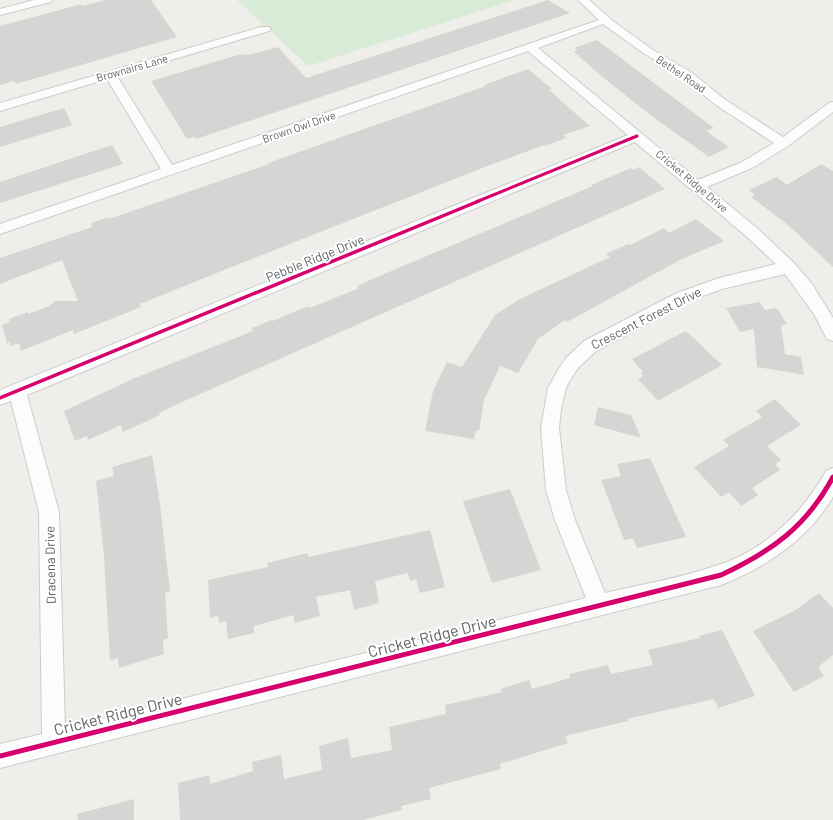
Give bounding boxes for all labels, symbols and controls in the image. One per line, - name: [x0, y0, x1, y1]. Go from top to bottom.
- street label: Brownairs Lane: [95, 51, 169, 84]
- street label: Bethel Road: [654, 52, 709, 95]
- street label: Brown Owl Drive: [260, 108, 337, 145]
- street label: Cricket Ridge Drive: [653, 147, 731, 215]
- street label: Pebble Ridge Drive: [263, 231, 367, 285]
- street label: Crescent Forest Drive: [588, 283, 704, 353]
- street label: Dracena Drive: [41, 526, 59, 604]
- street label: Cricket Ridge Drive: [366, 610, 498, 661]
- street label: Cricket Ridge Drive: [52, 688, 184, 739]

